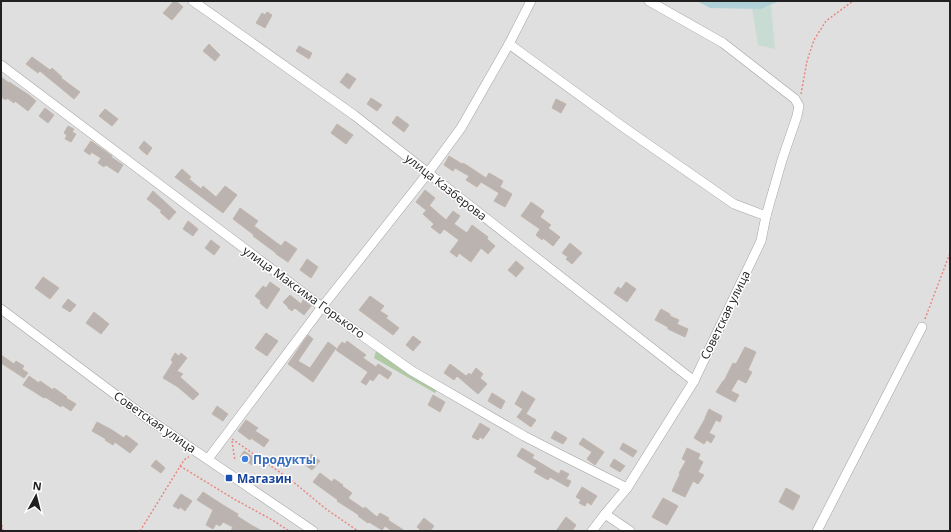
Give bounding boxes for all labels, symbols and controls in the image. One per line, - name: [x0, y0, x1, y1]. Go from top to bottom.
- street label: улица Казберова: [402, 150, 490, 224]
- street label: улица Максима Горького: [239, 242, 369, 342]
- street label: Советская улица: [696, 268, 754, 362]
- street label: Советская улица: [110, 387, 200, 457]
- place label: Продукты: [253, 451, 316, 468]
- marker: Продукты: [240, 454, 250, 464]
- place label: Магазин: [237, 470, 292, 487]
- marker: Магазин: [224, 473, 234, 483]
- north arrow: [16, 476, 56, 516]
- text: N: [32, 478, 43, 494]

